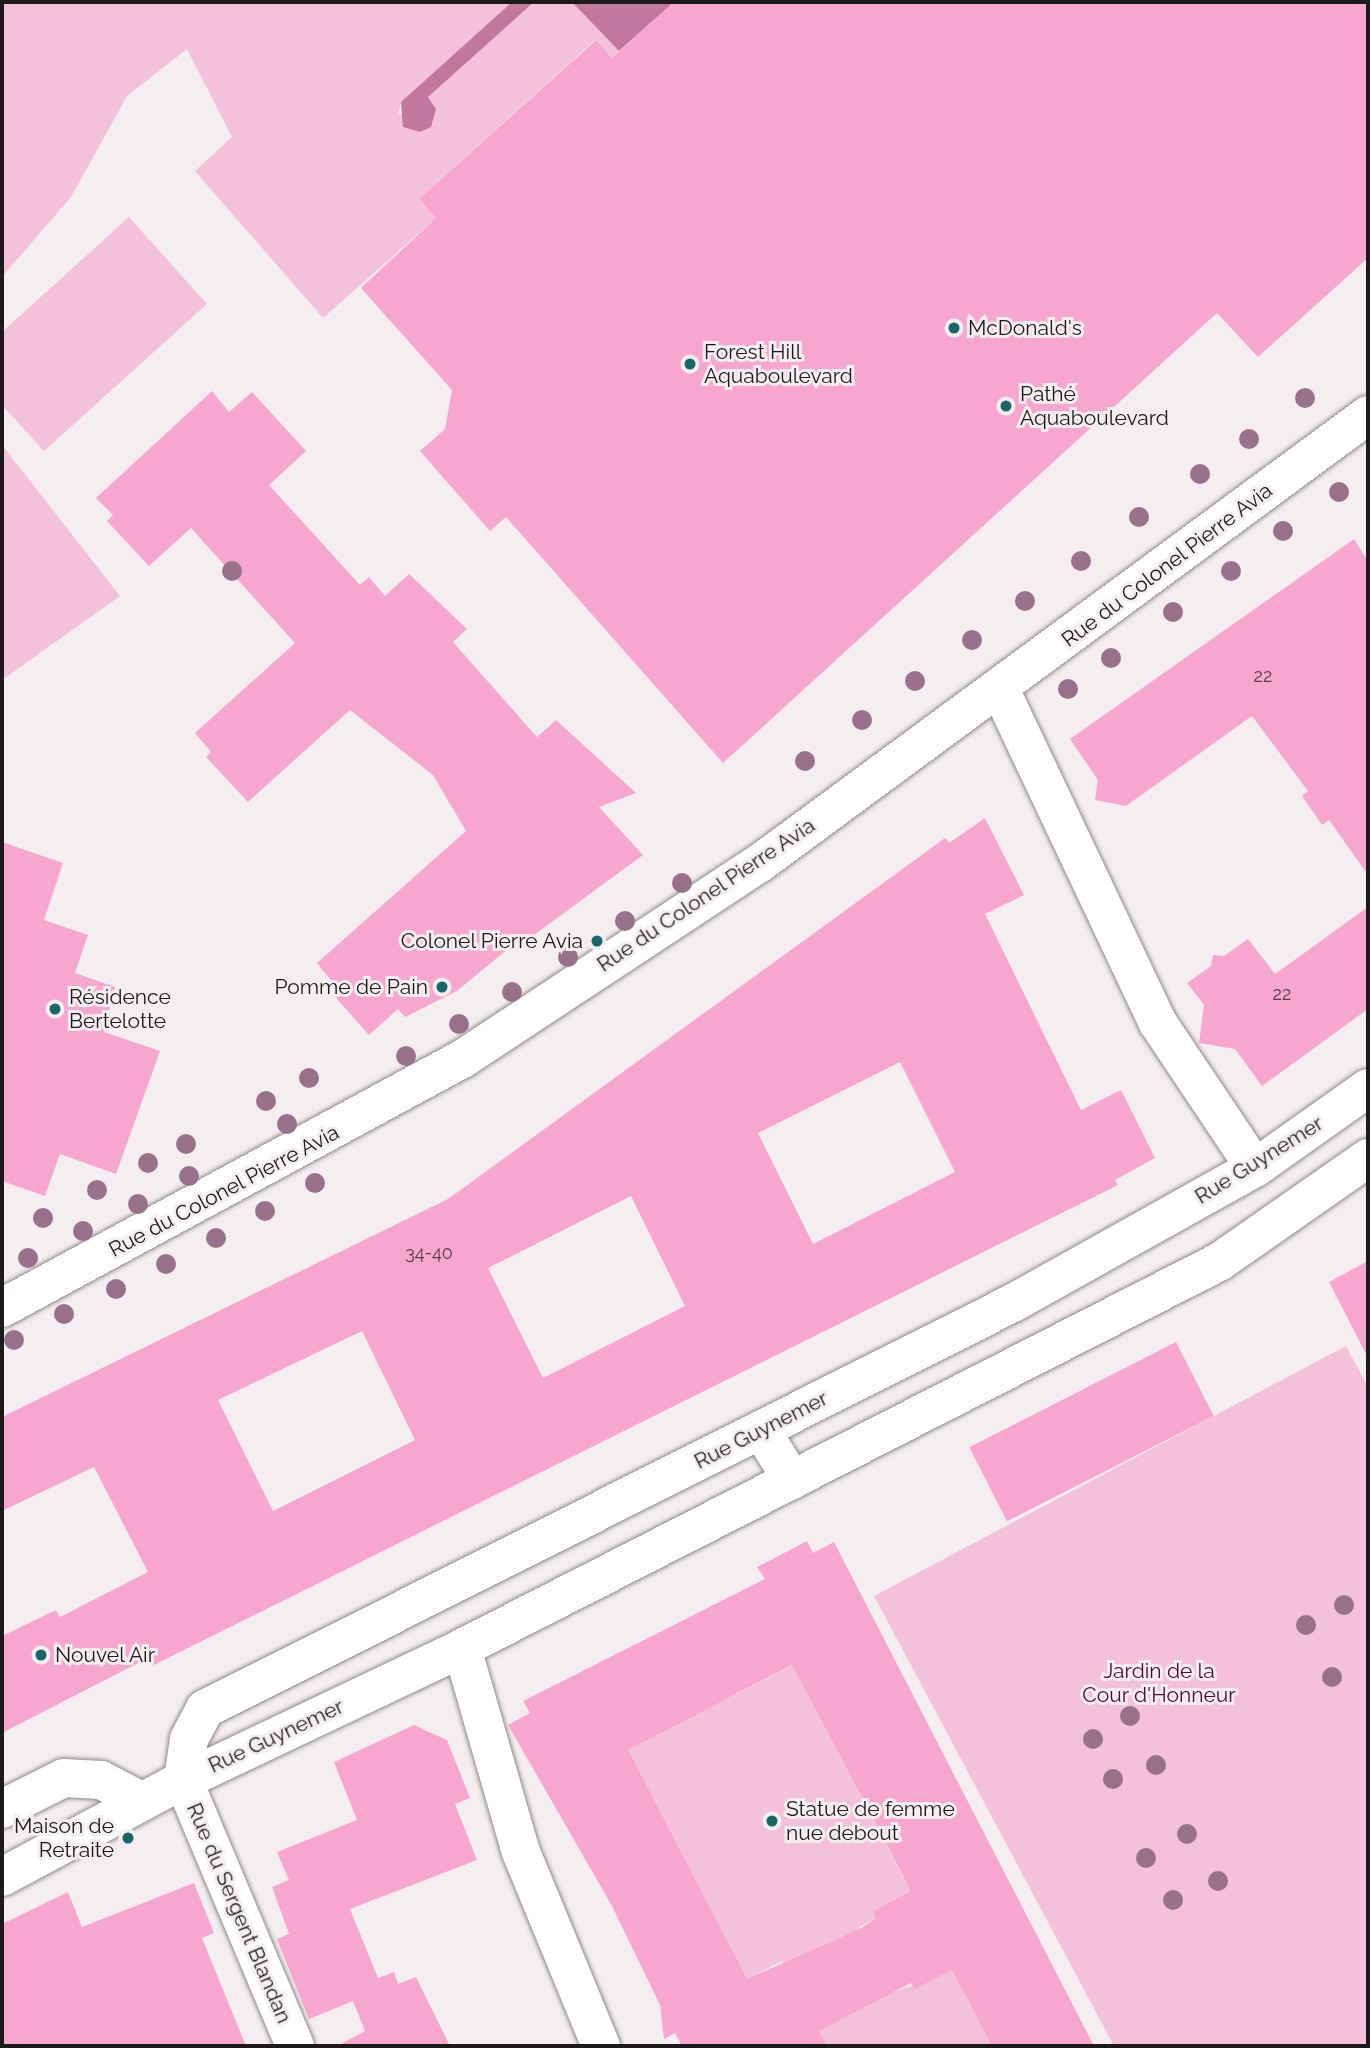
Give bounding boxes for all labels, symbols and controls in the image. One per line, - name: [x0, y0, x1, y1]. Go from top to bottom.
- place label: McDonald's: [968, 315, 1082, 341]
- marker: McDonald's: [946, 320, 962, 336]
- place label: Forest Hill Aquaboulevard: [704, 339, 853, 389]
- marker: Forest Hill Aquaboulevard: [682, 356, 698, 372]
- place label: Pathé Aquaboulevard: [1020, 381, 1169, 431]
- marker: Pathé Aquaboulevard: [998, 398, 1014, 414]
- street label: Rue du Colonel Pierre Avia: [1056, 477, 1278, 653]
- house number: 22: [1254, 665, 1272, 687]
- street label: Rue du Colonel Pierre Avia: [592, 812, 820, 978]
- place label: Colonel Pierre Avia: [399, 928, 583, 954]
- marker: Colonel Pierre Avia: [589, 933, 605, 949]
- place label: Pomme de Pain: [274, 974, 428, 1000]
- marker: Pomme de Pain: [434, 979, 450, 995]
- house number: 22: [1273, 983, 1291, 1005]
- place label: Résidence Bertelotte: [69, 984, 171, 1034]
- marker: Résidence Bertelotte: [47, 1001, 63, 1017]
- street label: Rue Guynemer: [1190, 1111, 1328, 1209]
- street label: Rue du Colonel Pierre Avia: [104, 1119, 344, 1263]
- house number: 34-40: [405, 1242, 453, 1264]
- street label: Rue Guynemer: [690, 1386, 832, 1474]
- place label: Nouvel Air: [55, 1642, 156, 1668]
- marker: Nouvel Air: [33, 1647, 49, 1663]
- park label: Jardin de la Cour d'Honneur: [1082, 1658, 1236, 1708]
- street label: Rue Guynemer: [204, 1694, 348, 1778]
- place label: Statue de femme nue debout: [786, 1796, 955, 1846]
- street label: Rue du Sergent Blandan: [181, 1799, 297, 2027]
- place label: Maison de Retraite: [14, 1813, 114, 1863]
- marker: Statue de femme nue debout: [764, 1813, 780, 1829]
- marker: Maison de Retraite: [120, 1830, 136, 1846]

